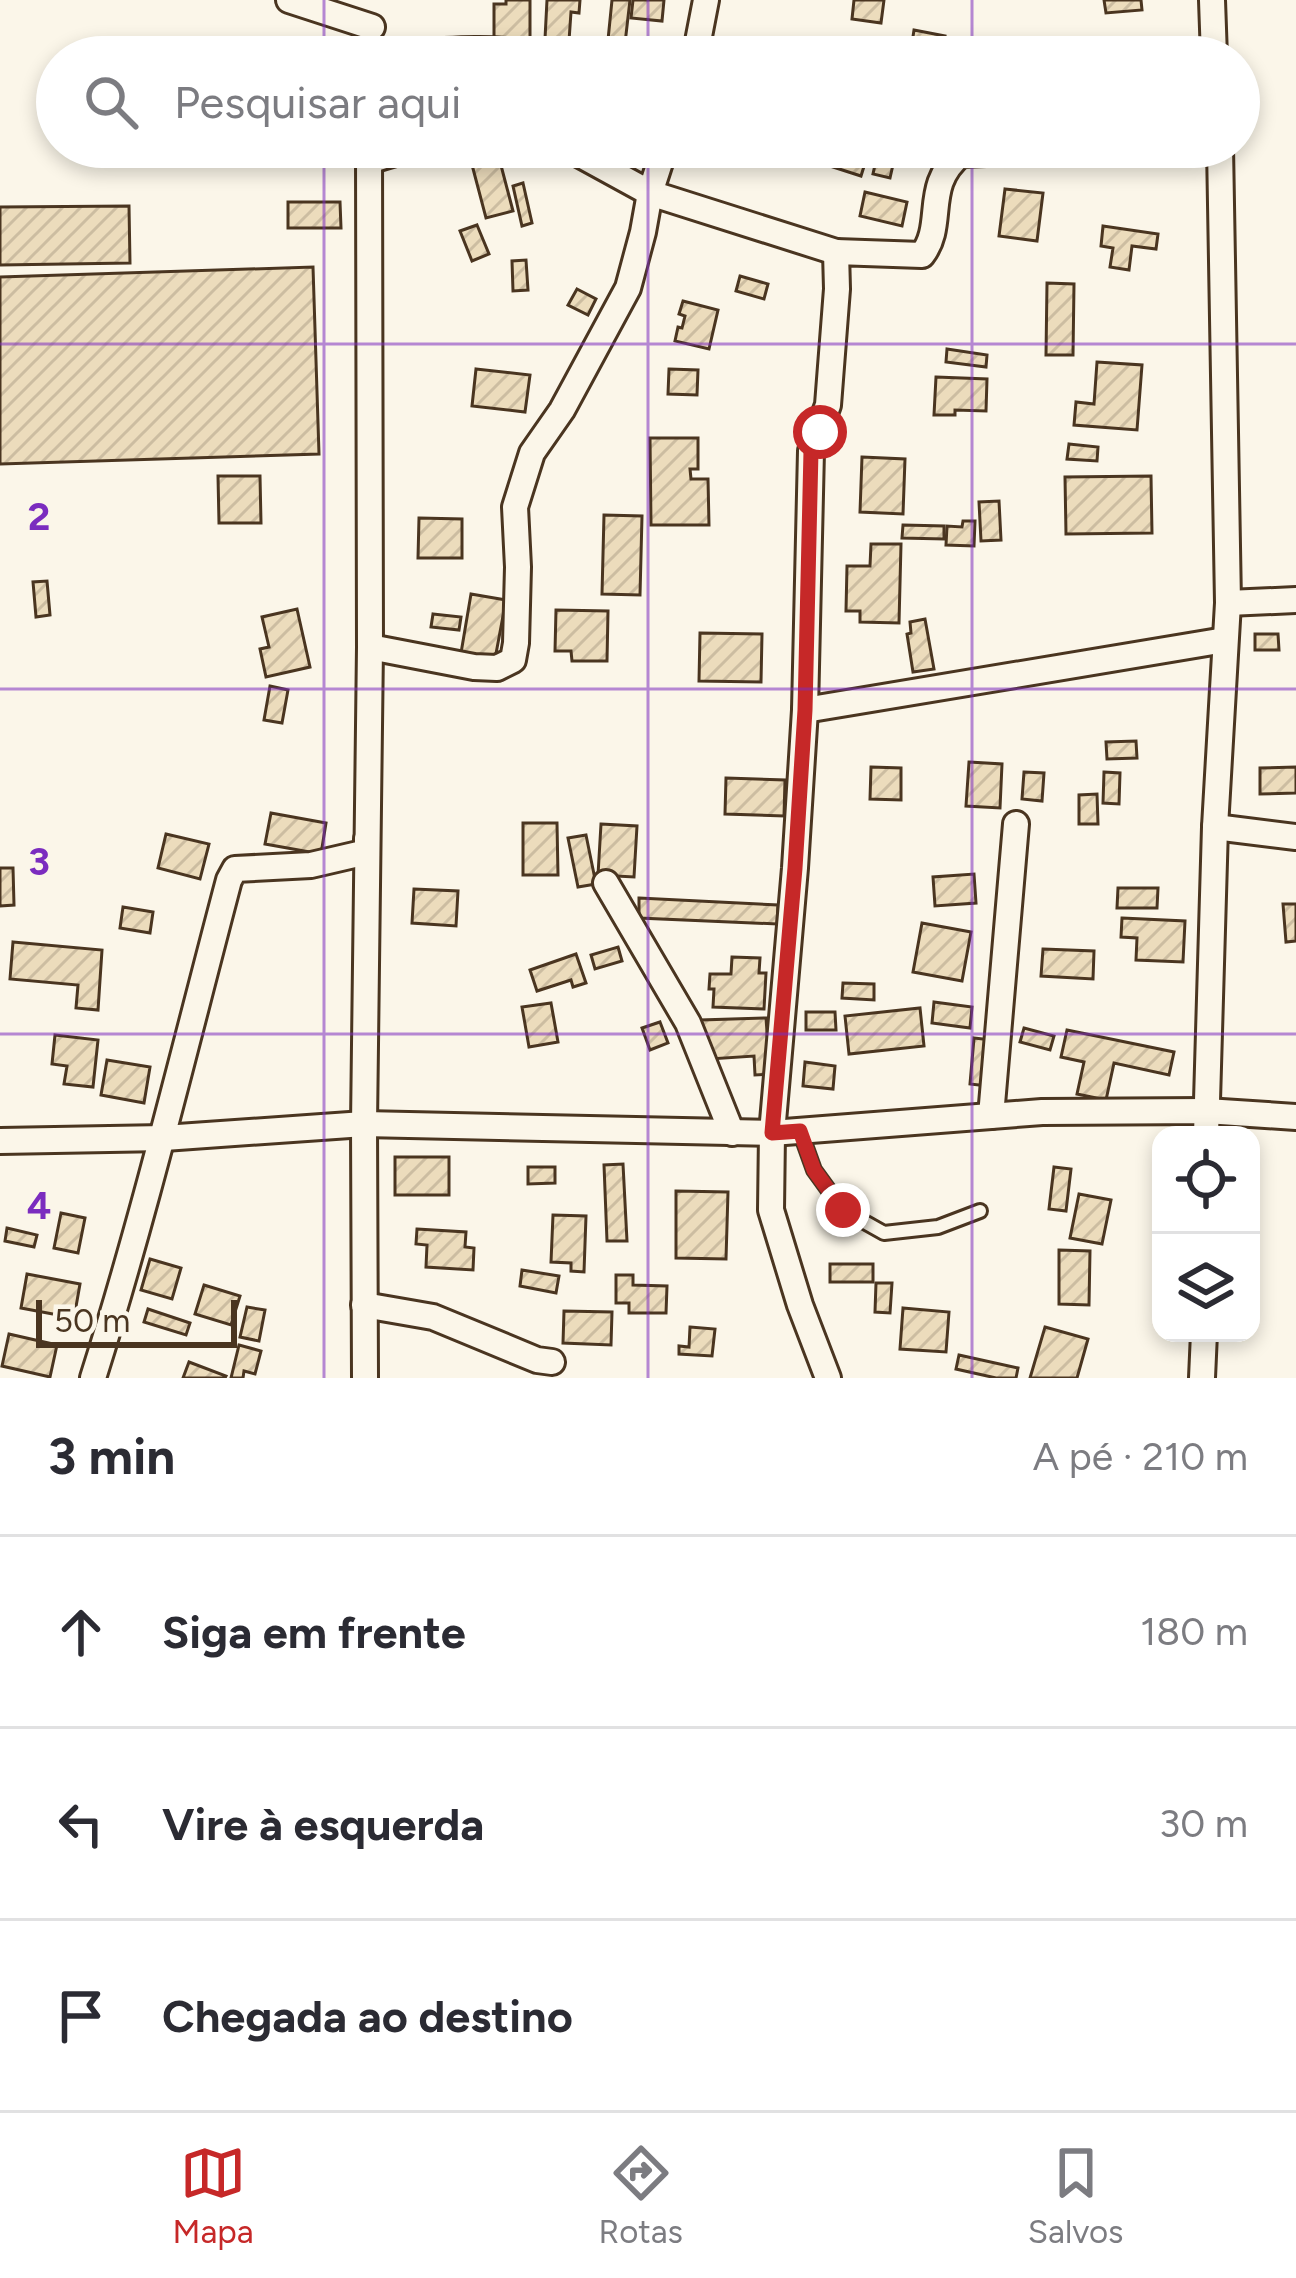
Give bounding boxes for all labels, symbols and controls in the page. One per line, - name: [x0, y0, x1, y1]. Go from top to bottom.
- search box: [36, 36, 1260, 168]
- icon: search: [78, 69, 144, 135]
- text: Pesquisar aqui: [174, 75, 461, 129]
- route start: [793, 405, 847, 459]
- text: 2: [28, 493, 50, 540]
- text: 3: [28, 838, 50, 885]
- map controls: [1152, 1126, 1260, 1342]
- button: locate: [1152, 1126, 1260, 1234]
- text: 4: [27, 1182, 51, 1229]
- route end: [816, 1183, 870, 1237]
- button: layers: [1152, 1234, 1260, 1342]
- scale bar: [36, 1294, 237, 1347]
- text: 50 m: [54, 1301, 130, 1340]
- text: 3 min: [48, 1426, 175, 1487]
- text: A pé · 210 m: [1033, 1433, 1248, 1480]
- icon: ahead: [48, 1599, 114, 1665]
- text: Siga em frente: [162, 1605, 466, 1659]
- text: 180 m: [1140, 1608, 1248, 1655]
- icon: left: [48, 1791, 114, 1857]
- text: Vire à esquerda: [162, 1797, 484, 1851]
- text: 30 m: [1159, 1800, 1248, 1847]
- icon: arrive: [48, 1983, 114, 2049]
- text: Chegada ao destino: [162, 1989, 573, 2043]
- tab: Mapa: [172, 2140, 254, 2251]
- tab: Rotas: [599, 2140, 683, 2251]
- tab: Salvos: [1028, 2140, 1124, 2251]

